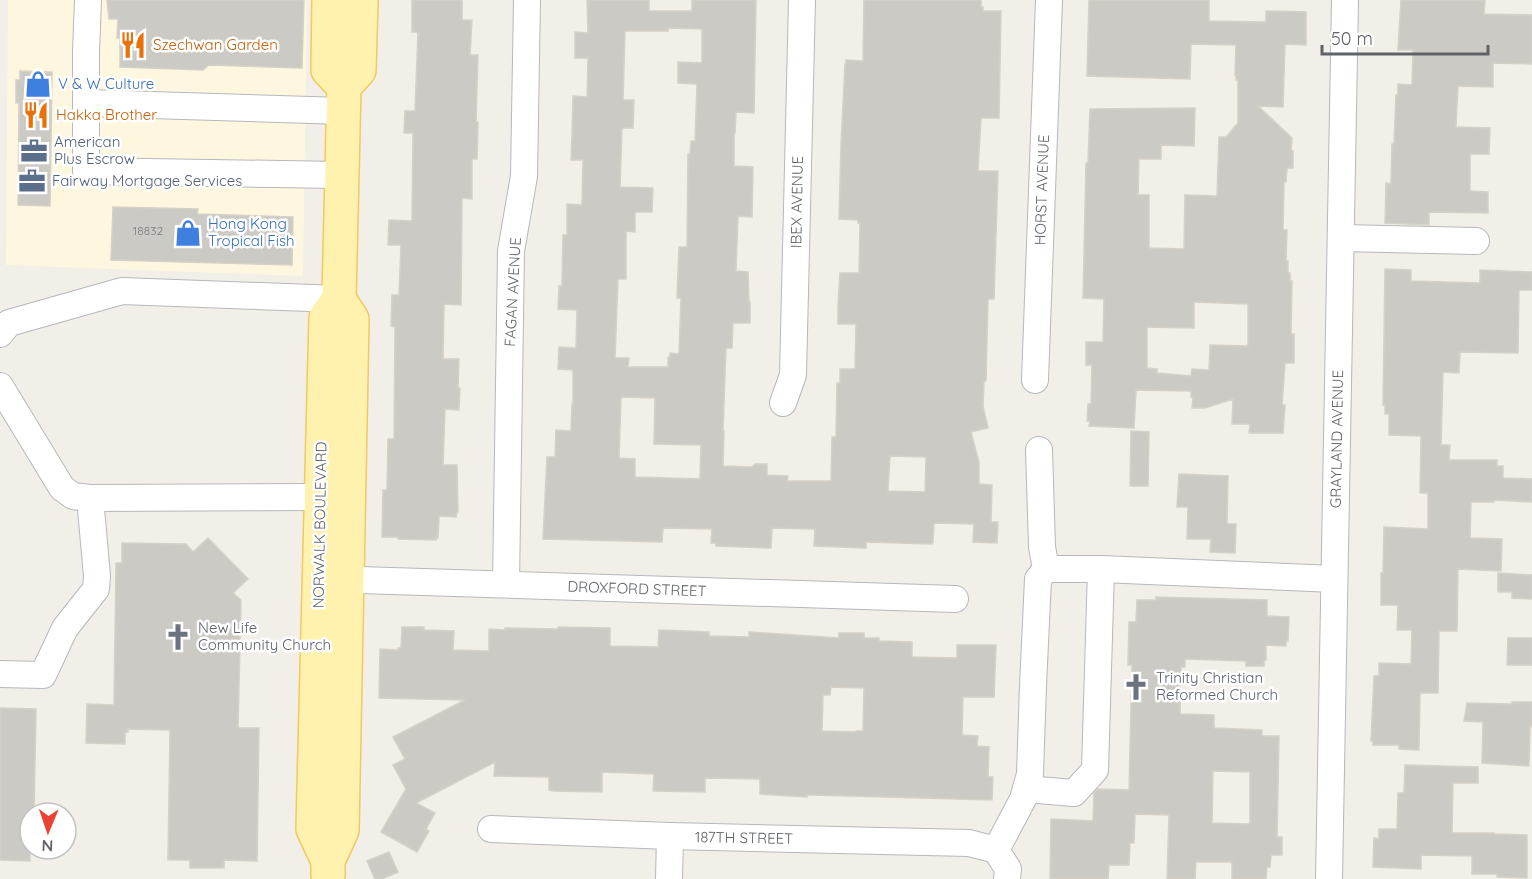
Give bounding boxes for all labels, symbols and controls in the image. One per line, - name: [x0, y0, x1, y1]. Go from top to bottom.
- scale bar: [1322, 18, 1488, 56]
- text: 50 m: [1331, 27, 1373, 50]
- restaurant icon: Szechwan Garden: [118, 30, 148, 60]
- place label: Szechwan Garden: [153, 35, 278, 54]
- shop icon: V & W Culture: [23, 69, 53, 99]
- place label: V & W Culture: [58, 74, 154, 93]
- restaurant icon: Hakka Brother: [21, 100, 51, 130]
- place label: Hakka Brother: [56, 105, 157, 124]
- place label: American Plus Escrow: [54, 132, 135, 168]
- street label: HORST AVENUE: [1030, 134, 1053, 246]
- office icon: American Plus Escrow: [19, 136, 49, 166]
- street label: IBEX AVENUE: [786, 156, 807, 248]
- office icon: Fairway Mortgage Services: [17, 166, 47, 196]
- place label: Fairway Mortgage Services: [52, 171, 242, 190]
- place label: Hong Kong Tropical Fish: [208, 214, 295, 250]
- shop icon: Hong Kong Tropical Fish: [173, 218, 203, 248]
- house number: 18832: [133, 223, 164, 238]
- street label: FAGAN AVENUE: [500, 237, 525, 347]
- street label: GRAYLAND AVENUE: [1326, 370, 1347, 508]
- street label: NORWALK BOULEVARD: [309, 441, 330, 609]
- street label: DROXFORD STREET: [567, 577, 707, 600]
- place label: New Life Community Church: [198, 618, 331, 654]
- church icon: New Life Community Church: [163, 622, 193, 652]
- place label: Trinity Christian Reformed Church: [1156, 668, 1278, 704]
- church icon: Trinity Christian Reformed Church: [1121, 672, 1151, 702]
- north arrow: [18, 801, 78, 861]
- street label: 187TH STREET: [695, 827, 793, 848]
- text: N: [41, 836, 54, 856]

